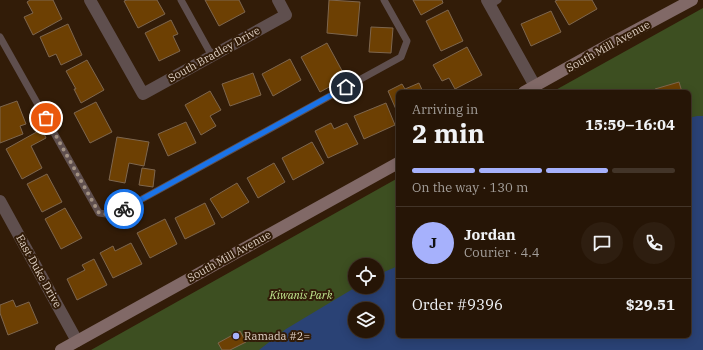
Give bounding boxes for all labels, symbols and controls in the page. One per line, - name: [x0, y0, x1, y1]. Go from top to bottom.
- street label: South Mill Avenue: [564, 17, 652, 75]
- street label: South Bradley Drive: [166, 23, 263, 85]
- pin: [329, 70, 363, 104]
- icon: home: [335, 76, 357, 98]
- pin: [29, 101, 63, 135]
- text: Arriving in: [412, 101, 478, 118]
- icon: bag: [35, 107, 57, 129]
- text: 15:59–16:04: [585, 115, 675, 134]
- text: 2 min: [412, 116, 485, 150]
- text: On the way · 130 m: [412, 179, 528, 196]
- courier: [104, 189, 144, 229]
- icon: bike: [113, 198, 135, 220]
- button: chat: [581, 222, 623, 264]
- button: phone: [633, 222, 675, 264]
- text: Jordan: [464, 225, 516, 244]
- street label: South Mill Avenue: [185, 227, 273, 285]
- street label: East Duke Drive: [13, 232, 65, 310]
- text: J: [429, 233, 437, 252]
- text: Courier · 4.4: [464, 244, 540, 261]
- map controls: [348, 258, 384, 338]
- button: locate: [348, 258, 384, 294]
- park label: Kiwanis Park: [268, 288, 333, 302]
- text: Order #9396: [412, 295, 503, 314]
- text: $29.51: [626, 295, 675, 314]
- button: layers: [348, 302, 384, 338]
- place label: Ramada #2=: [244, 329, 310, 343]
- marker: Ramada #2=: [231, 331, 241, 341]

